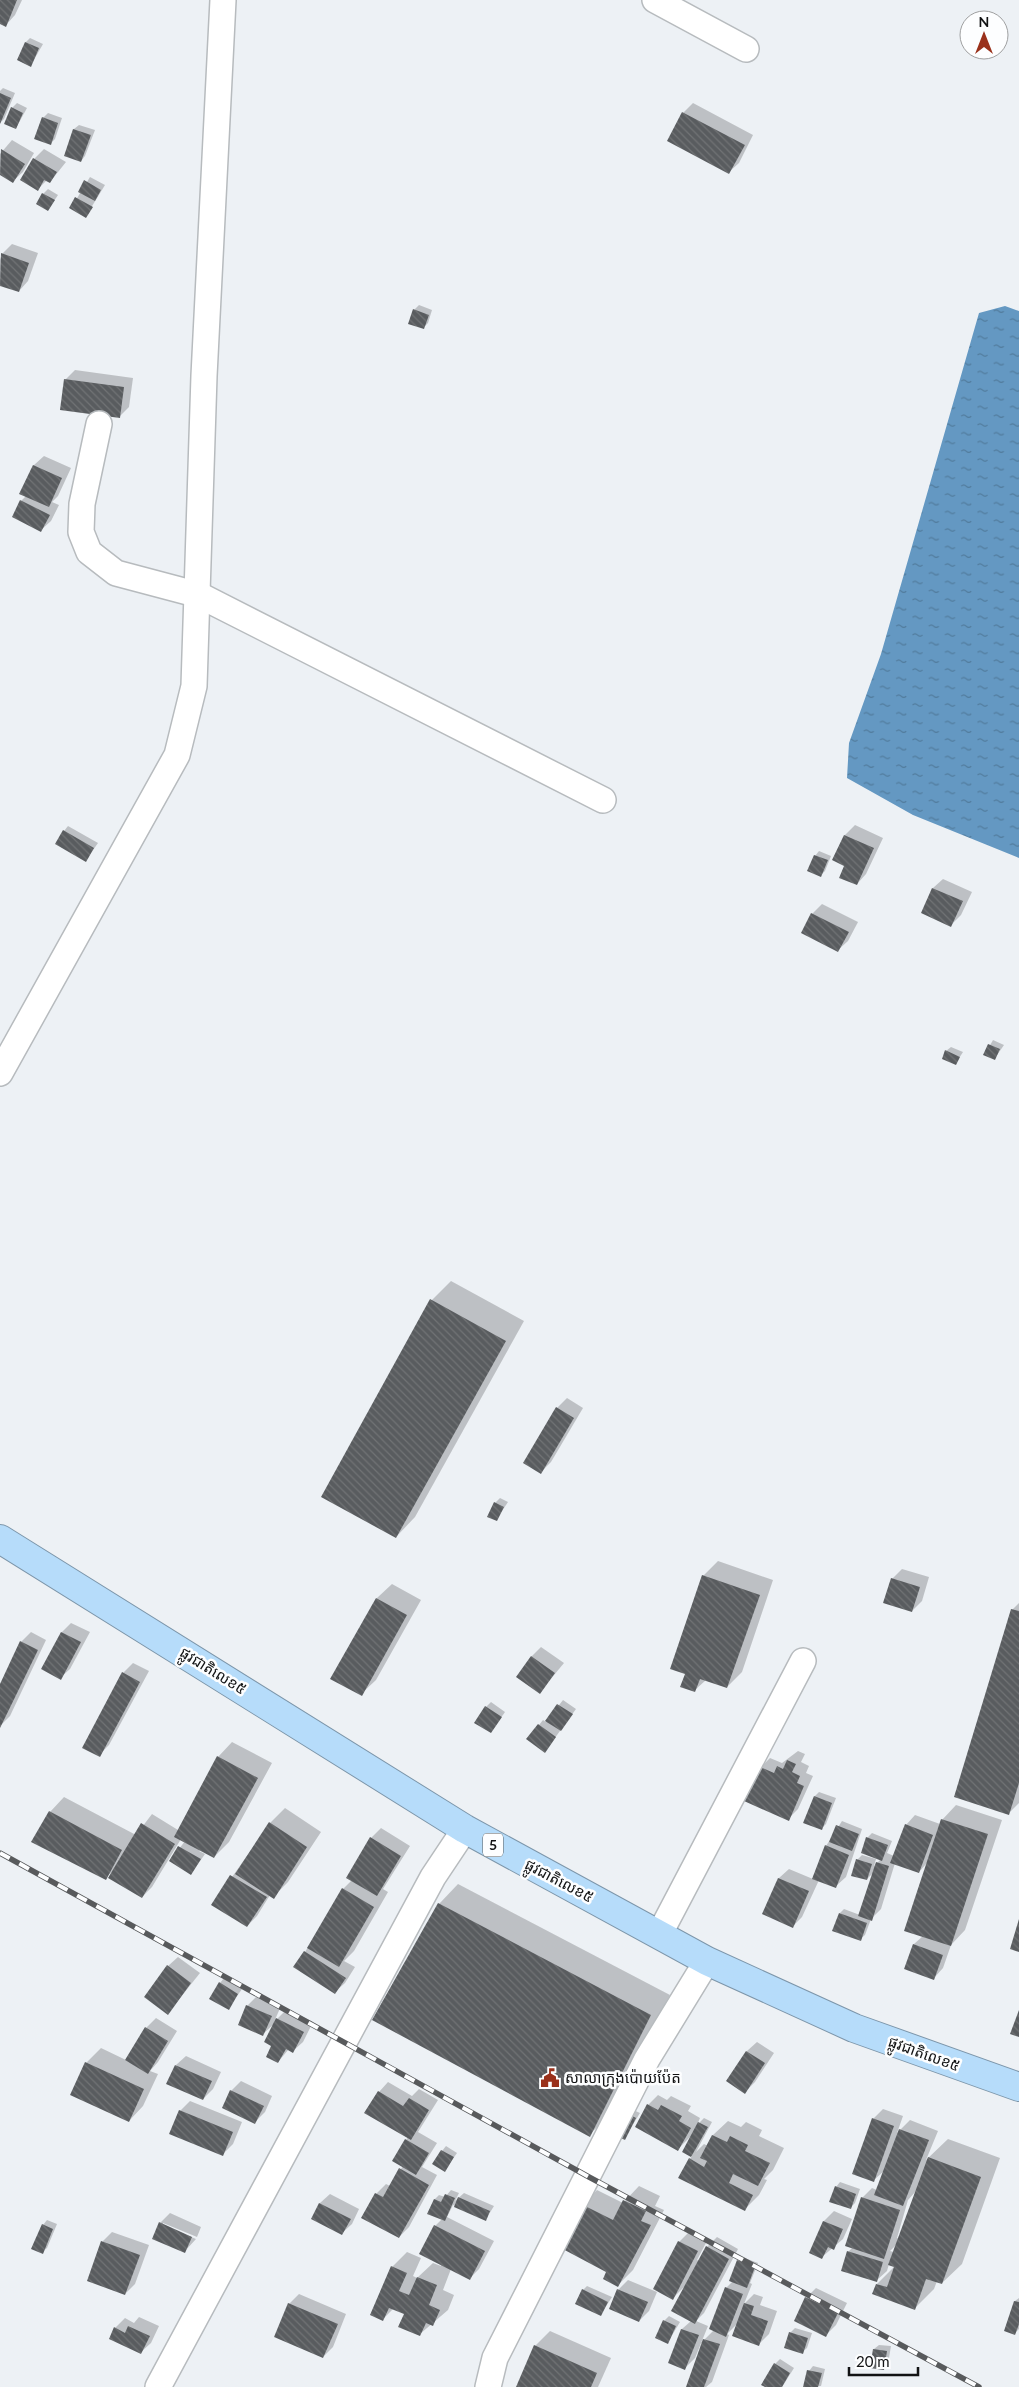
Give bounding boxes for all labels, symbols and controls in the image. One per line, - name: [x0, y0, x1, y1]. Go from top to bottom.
- north arrow: [959, 10, 1009, 60]
- text: N: [979, 13, 989, 30]
- street label: ផ្លូវជាតិលេខ៥: [174, 1643, 250, 1702]
- road number: 5: [483, 1834, 503, 1856]
- street label: ផ្លូវជាតិលេខ៥: [520, 1855, 597, 1910]
- street label: ផ្លូវជាតិលេខ៥: [884, 2032, 963, 2079]
- public building icon: សាលាក្រុងប៉ោយប៉ែត: [539, 2067, 561, 2089]
- place label: សាលាក្រុងប៉ោយប៉ែត: [565, 2068, 681, 2087]
- scale bar: [849, 2344, 918, 2376]
- text: 20 m: [856, 2352, 890, 2370]

